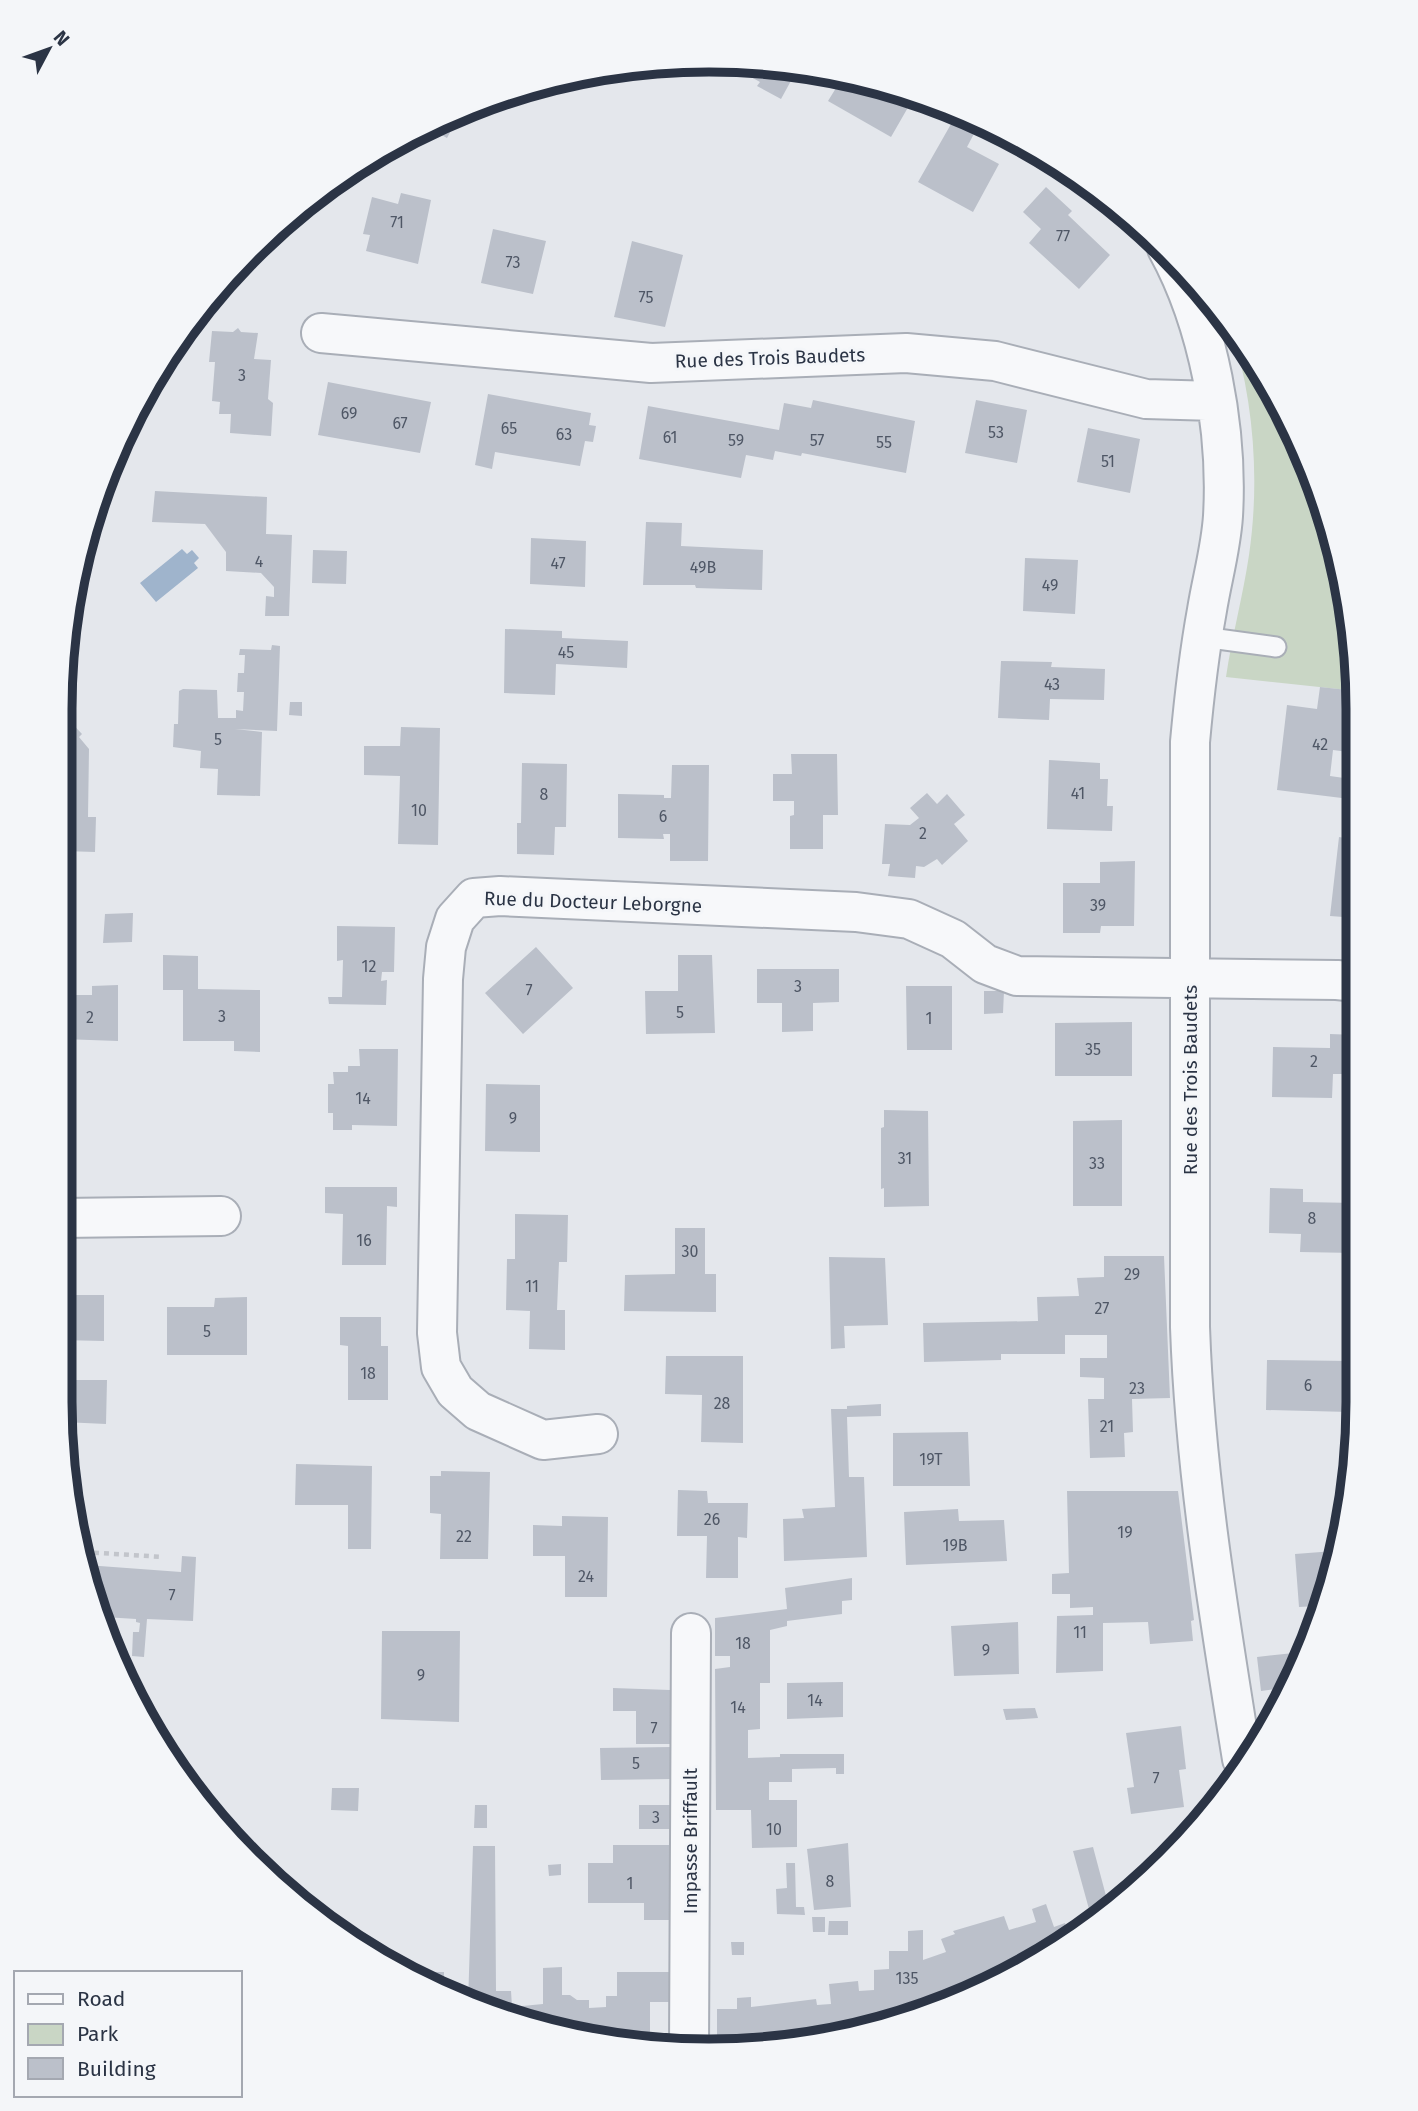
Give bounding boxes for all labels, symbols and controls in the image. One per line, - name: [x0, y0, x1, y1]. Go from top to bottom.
- north arrow: [14, 14, 84, 84]
- text: N: [49, 26, 74, 50]
- house number: 71: [390, 213, 404, 232]
- house number: 77: [1056, 227, 1070, 246]
- house number: 73: [506, 253, 520, 272]
- house number: 75: [639, 288, 653, 307]
- street label: Rue des Trois Baudets: [674, 343, 866, 373]
- house number: 3: [238, 366, 246, 385]
- house number: 69: [341, 404, 357, 423]
- house number: 67: [392, 414, 408, 433]
- house number: 65: [501, 419, 517, 438]
- house number: 53: [988, 423, 1004, 442]
- house number: 63: [556, 425, 572, 444]
- house number: 61: [663, 428, 677, 447]
- house number: 59: [728, 431, 744, 450]
- house number: 57: [810, 431, 824, 450]
- house number: 55: [876, 433, 892, 452]
- house number: 51: [1101, 452, 1115, 471]
- house number: 4: [255, 552, 264, 571]
- house number: 47: [550, 554, 566, 573]
- house number: 49B: [690, 558, 716, 577]
- house number: 49: [1042, 576, 1058, 595]
- house number: 45: [558, 643, 574, 662]
- house number: 43: [1044, 675, 1060, 694]
- house number: 5: [214, 730, 222, 749]
- house number: 42: [1312, 735, 1328, 754]
- house number: 41: [1071, 784, 1085, 803]
- house number: 8: [540, 785, 549, 804]
- house number: 10: [411, 801, 427, 820]
- house number: 6: [659, 807, 667, 826]
- house number: 2: [919, 824, 927, 843]
- street label: Rue du Docteur Leborgne: [484, 887, 702, 917]
- house number: 39: [1090, 896, 1106, 915]
- house number: 12: [362, 957, 376, 976]
- house number: 3: [794, 977, 802, 996]
- house number: 7: [525, 981, 533, 1000]
- street label: Rue des Trois Baudets: [1179, 985, 1202, 1175]
- house number: 5: [676, 1003, 684, 1022]
- house number: 3: [218, 1007, 226, 1026]
- house number: 2: [86, 1008, 94, 1027]
- house number: 1: [926, 1009, 932, 1028]
- house number: 35: [1085, 1040, 1101, 1059]
- house number: 2: [1310, 1052, 1318, 1071]
- house number: 14: [355, 1089, 371, 1108]
- house number: 9: [509, 1109, 517, 1128]
- house number: 31: [898, 1149, 912, 1168]
- house number: 33: [1089, 1154, 1105, 1173]
- house number: 8: [1308, 1209, 1317, 1228]
- house number: 16: [356, 1231, 372, 1250]
- house number: 30: [682, 1242, 699, 1261]
- house number: 29: [1124, 1265, 1140, 1284]
- house number: 11: [525, 1277, 539, 1296]
- house number: 27: [1095, 1299, 1109, 1318]
- house number: 5: [203, 1322, 211, 1341]
- house number: 18: [360, 1364, 376, 1383]
- house number: 6: [1304, 1376, 1312, 1395]
- house number: 23: [1129, 1379, 1145, 1398]
- house number: 28: [714, 1394, 731, 1413]
- house number: 21: [1100, 1417, 1114, 1436]
- house number: 19T: [919, 1450, 943, 1469]
- house number: 26: [704, 1510, 720, 1529]
- house number: 19: [1117, 1523, 1133, 1542]
- house number: 22: [456, 1527, 472, 1546]
- house number: 19B: [942, 1536, 968, 1555]
- house number: 24: [578, 1567, 594, 1586]
- house number: 7: [168, 1586, 176, 1605]
- house number: 11: [1073, 1623, 1087, 1642]
- house number: 18: [735, 1634, 751, 1653]
- house number: 9: [982, 1641, 990, 1660]
- house number: 9: [417, 1666, 425, 1685]
- house number: 14: [807, 1691, 823, 1710]
- house number: 14: [730, 1698, 746, 1717]
- house number: 7: [650, 1719, 658, 1738]
- house number: 5: [632, 1754, 640, 1773]
- street label: Impasse Briffault: [679, 1768, 702, 1914]
- house number: 7: [1152, 1769, 1160, 1788]
- house number: 3: [652, 1808, 660, 1827]
- house number: 10: [766, 1820, 782, 1839]
- house number: 8: [826, 1872, 835, 1891]
- house number: 1: [627, 1874, 633, 1893]
- house number: 135: [896, 1969, 918, 1988]
- legend: [14, 1971, 242, 2097]
- text: Road: [77, 1986, 125, 2012]
- text: Park: [77, 2021, 119, 2047]
- text: Building: [77, 2056, 156, 2082]

